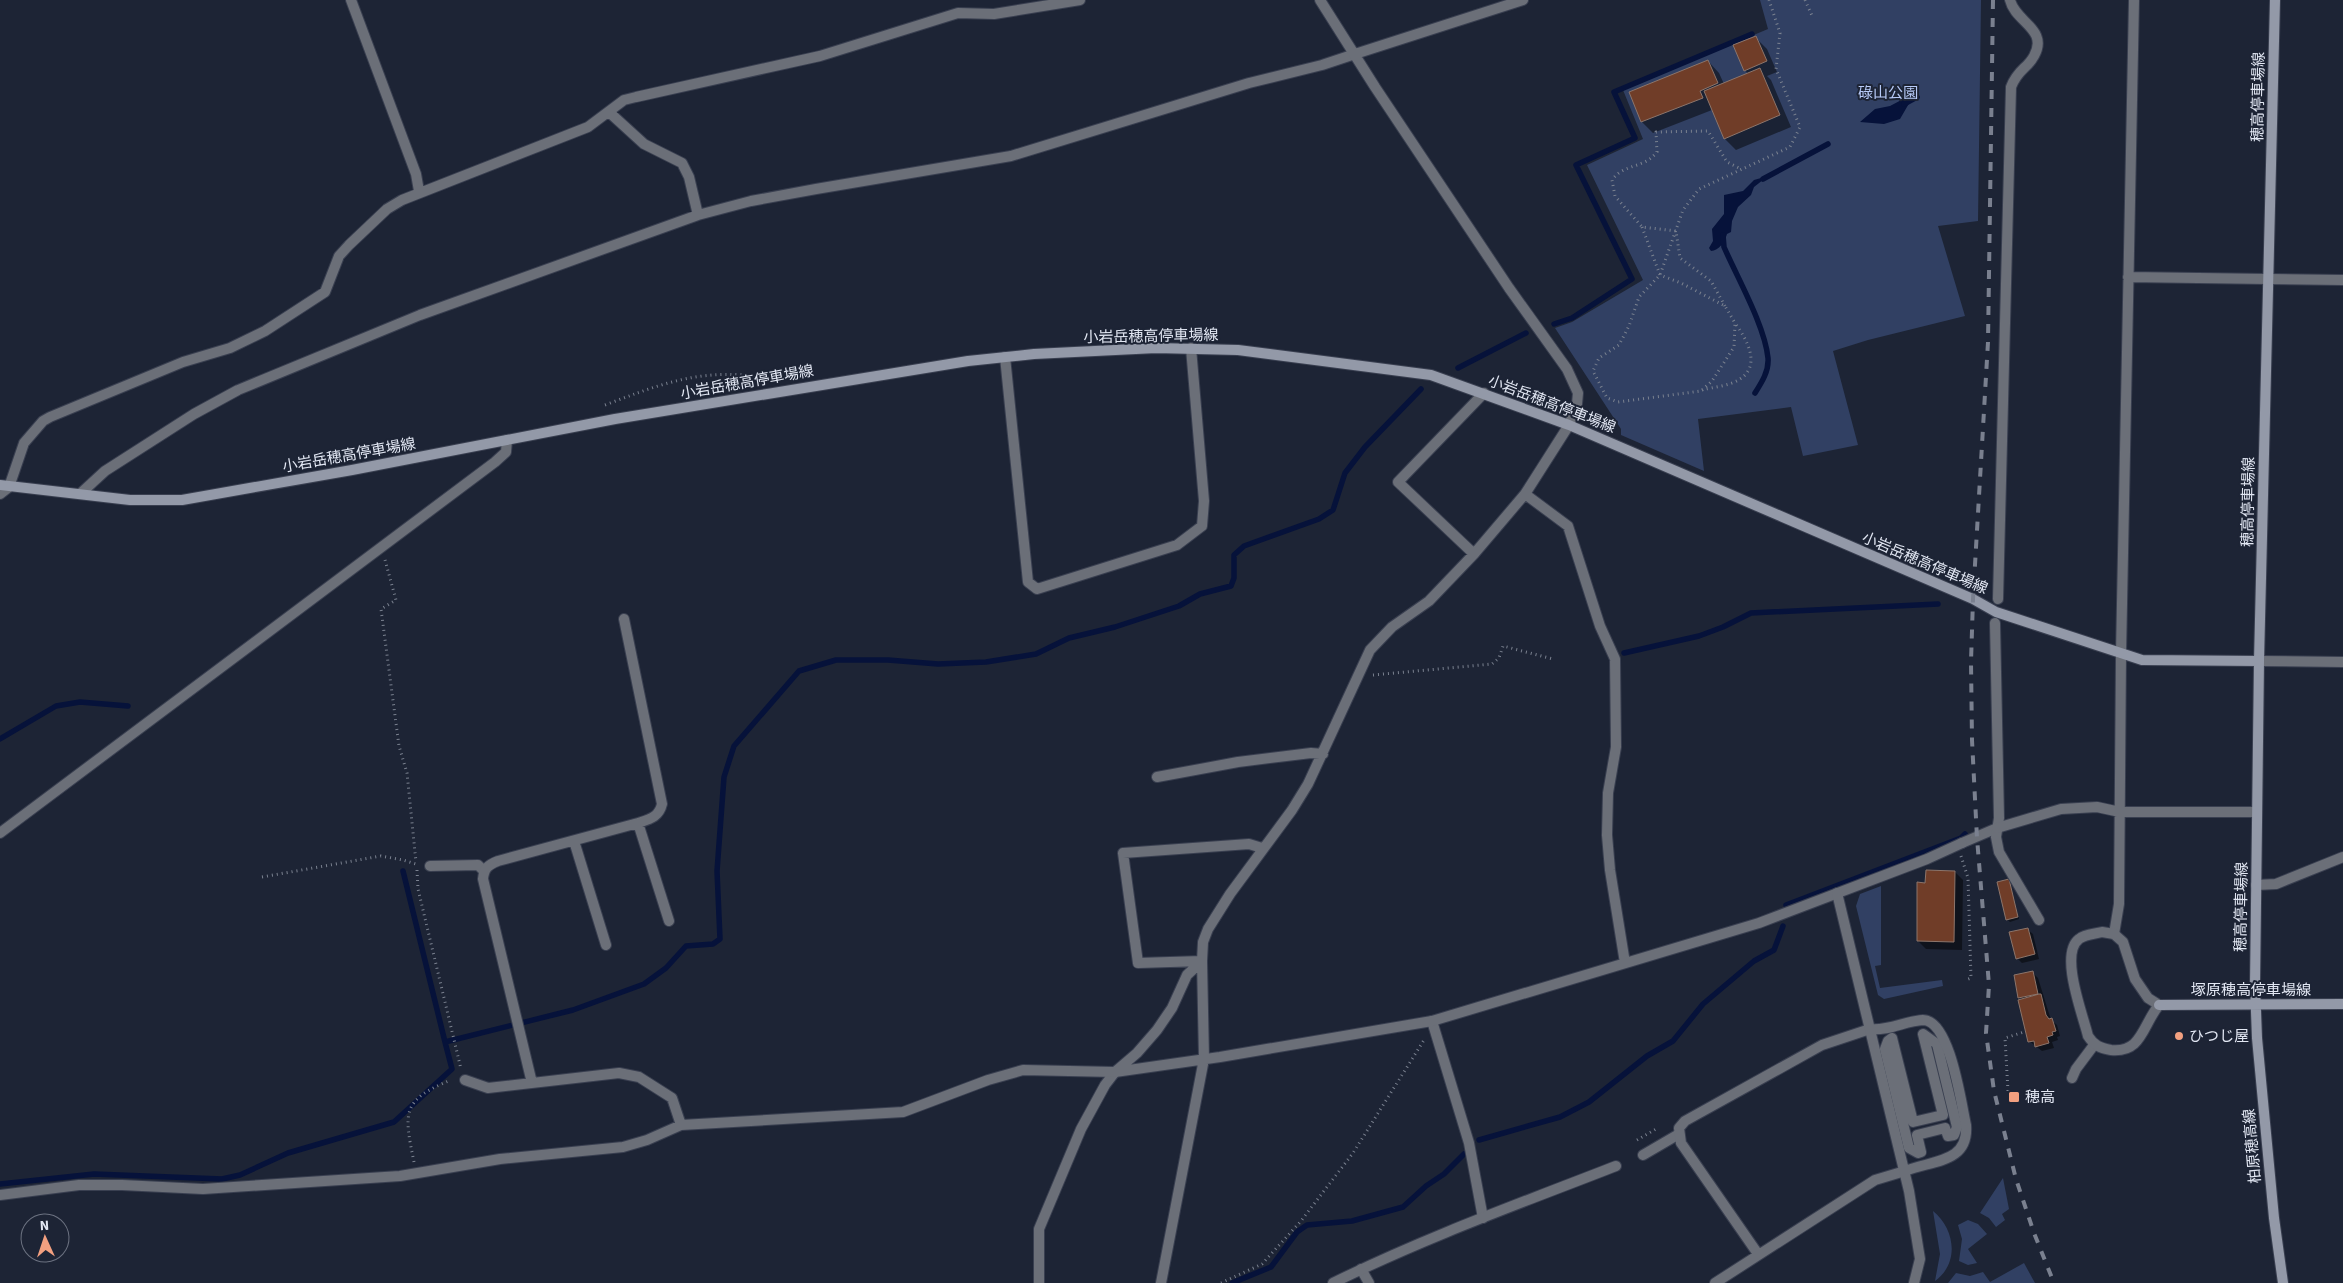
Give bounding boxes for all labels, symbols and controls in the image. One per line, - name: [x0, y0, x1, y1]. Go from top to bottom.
- street label: 穂高停車場線: [2247, 52, 2270, 142]
- park label: 碌山公園: [1858, 83, 1918, 104]
- street label: 小岩岳穂高停車場線: [1083, 325, 1219, 348]
- street label: 小岩岳穂高停車場線: [679, 360, 815, 405]
- street label: 小岩岳穂高停車場線: [1485, 370, 1619, 438]
- street label: 小岩岳穂高停車場線: [281, 433, 417, 478]
- street label: 穂高停車場線: [2237, 457, 2260, 547]
- street label: 小岩岳穂高停車場線: [1859, 527, 1991, 600]
- street label: 穂高停車場線: [2230, 862, 2253, 952]
- street label: 塚原穂高停車場線: [2191, 980, 2311, 1001]
- place label: ひつじ屋: [2189, 1026, 2249, 1047]
- marker: ひつじ屋: [2173, 1030, 2185, 1042]
- place label: 穂高: [2025, 1087, 2055, 1108]
- marker: 穂高: [2007, 1090, 2021, 1104]
- street label: 柏原穂高線: [2239, 1108, 2266, 1184]
- north arrow: [20, 1213, 70, 1263]
- text: N: [39, 1216, 50, 1236]

